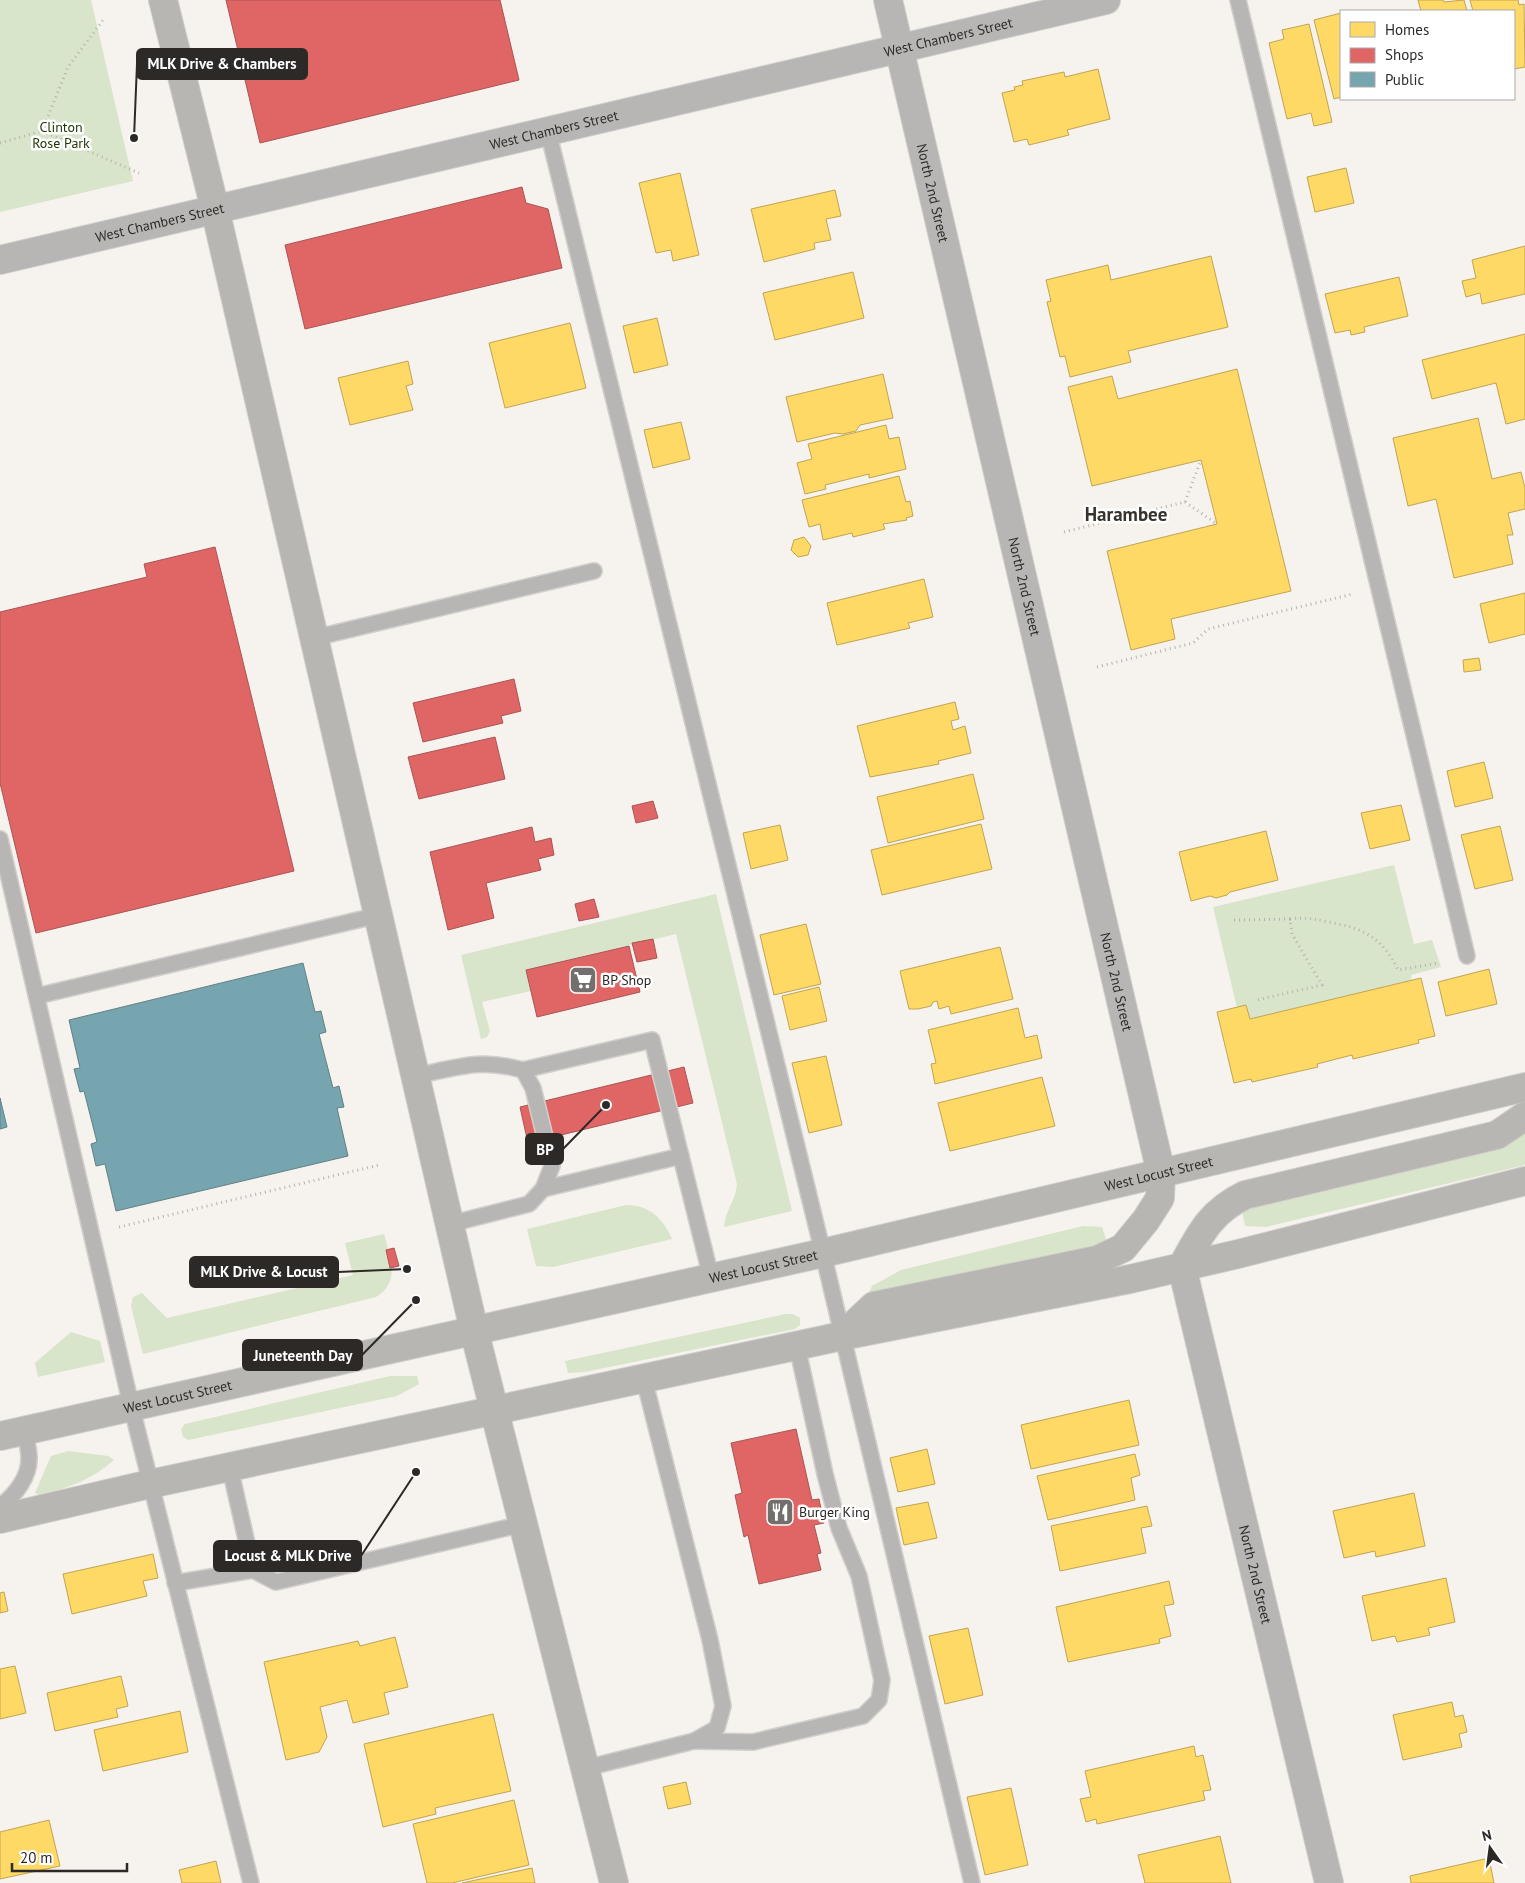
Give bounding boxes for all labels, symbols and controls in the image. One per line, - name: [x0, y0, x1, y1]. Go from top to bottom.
- legend: [1340, 10, 1515, 100]
- street label: West Chambers Street: [882, 13, 1014, 61]
- text: Homes: [1385, 20, 1429, 39]
- text: Shops: [1385, 45, 1424, 64]
- callout: MLK Drive & Chambers: [137, 49, 307, 79]
- text: MLK Drive & Chambers: [148, 54, 296, 73]
- text: Public: [1385, 70, 1424, 89]
- street label: West Chambers Street: [488, 106, 620, 154]
- park label: Clinton Rose Park: [32, 118, 90, 152]
- street label: North 2nd Street: [913, 142, 953, 244]
- street label: West Chambers Street: [94, 199, 226, 246]
- district label: Harambee: [1085, 502, 1167, 526]
- street label: North 2nd Street: [1004, 535, 1045, 638]
- street label: North 2nd Street: [1096, 931, 1137, 1033]
- supermarket icon: BP Shop: [568, 965, 598, 995]
- place label: BP Shop: [602, 971, 651, 989]
- callout: BP: [526, 1134, 563, 1164]
- text: BP: [536, 1140, 554, 1159]
- street label: West Locust Street: [1103, 1152, 1215, 1195]
- street label: West Locust Street: [707, 1245, 820, 1287]
- callout: MLK Drive & Locust: [190, 1257, 338, 1287]
- text: MLK Drive & Locust: [200, 1262, 328, 1281]
- callout: Juneteenth Day: [243, 1340, 362, 1370]
- text: Juneteenth Day: [253, 1346, 353, 1365]
- street label: West Locust Street: [122, 1376, 234, 1417]
- restaurant icon: Burger King: [765, 1497, 795, 1527]
- place label: Burger King: [799, 1503, 870, 1521]
- street label: North 2nd Street: [1235, 1523, 1276, 1626]
- callout: Locust & MLK Drive: [214, 1541, 361, 1571]
- text: Locust & MLK Drive: [224, 1546, 352, 1565]
- north arrow: [1465, 1823, 1515, 1873]
- text: N: [1480, 1826, 1493, 1845]
- scale bar: [12, 1840, 128, 1872]
- text: 20 m: [20, 1848, 53, 1867]

